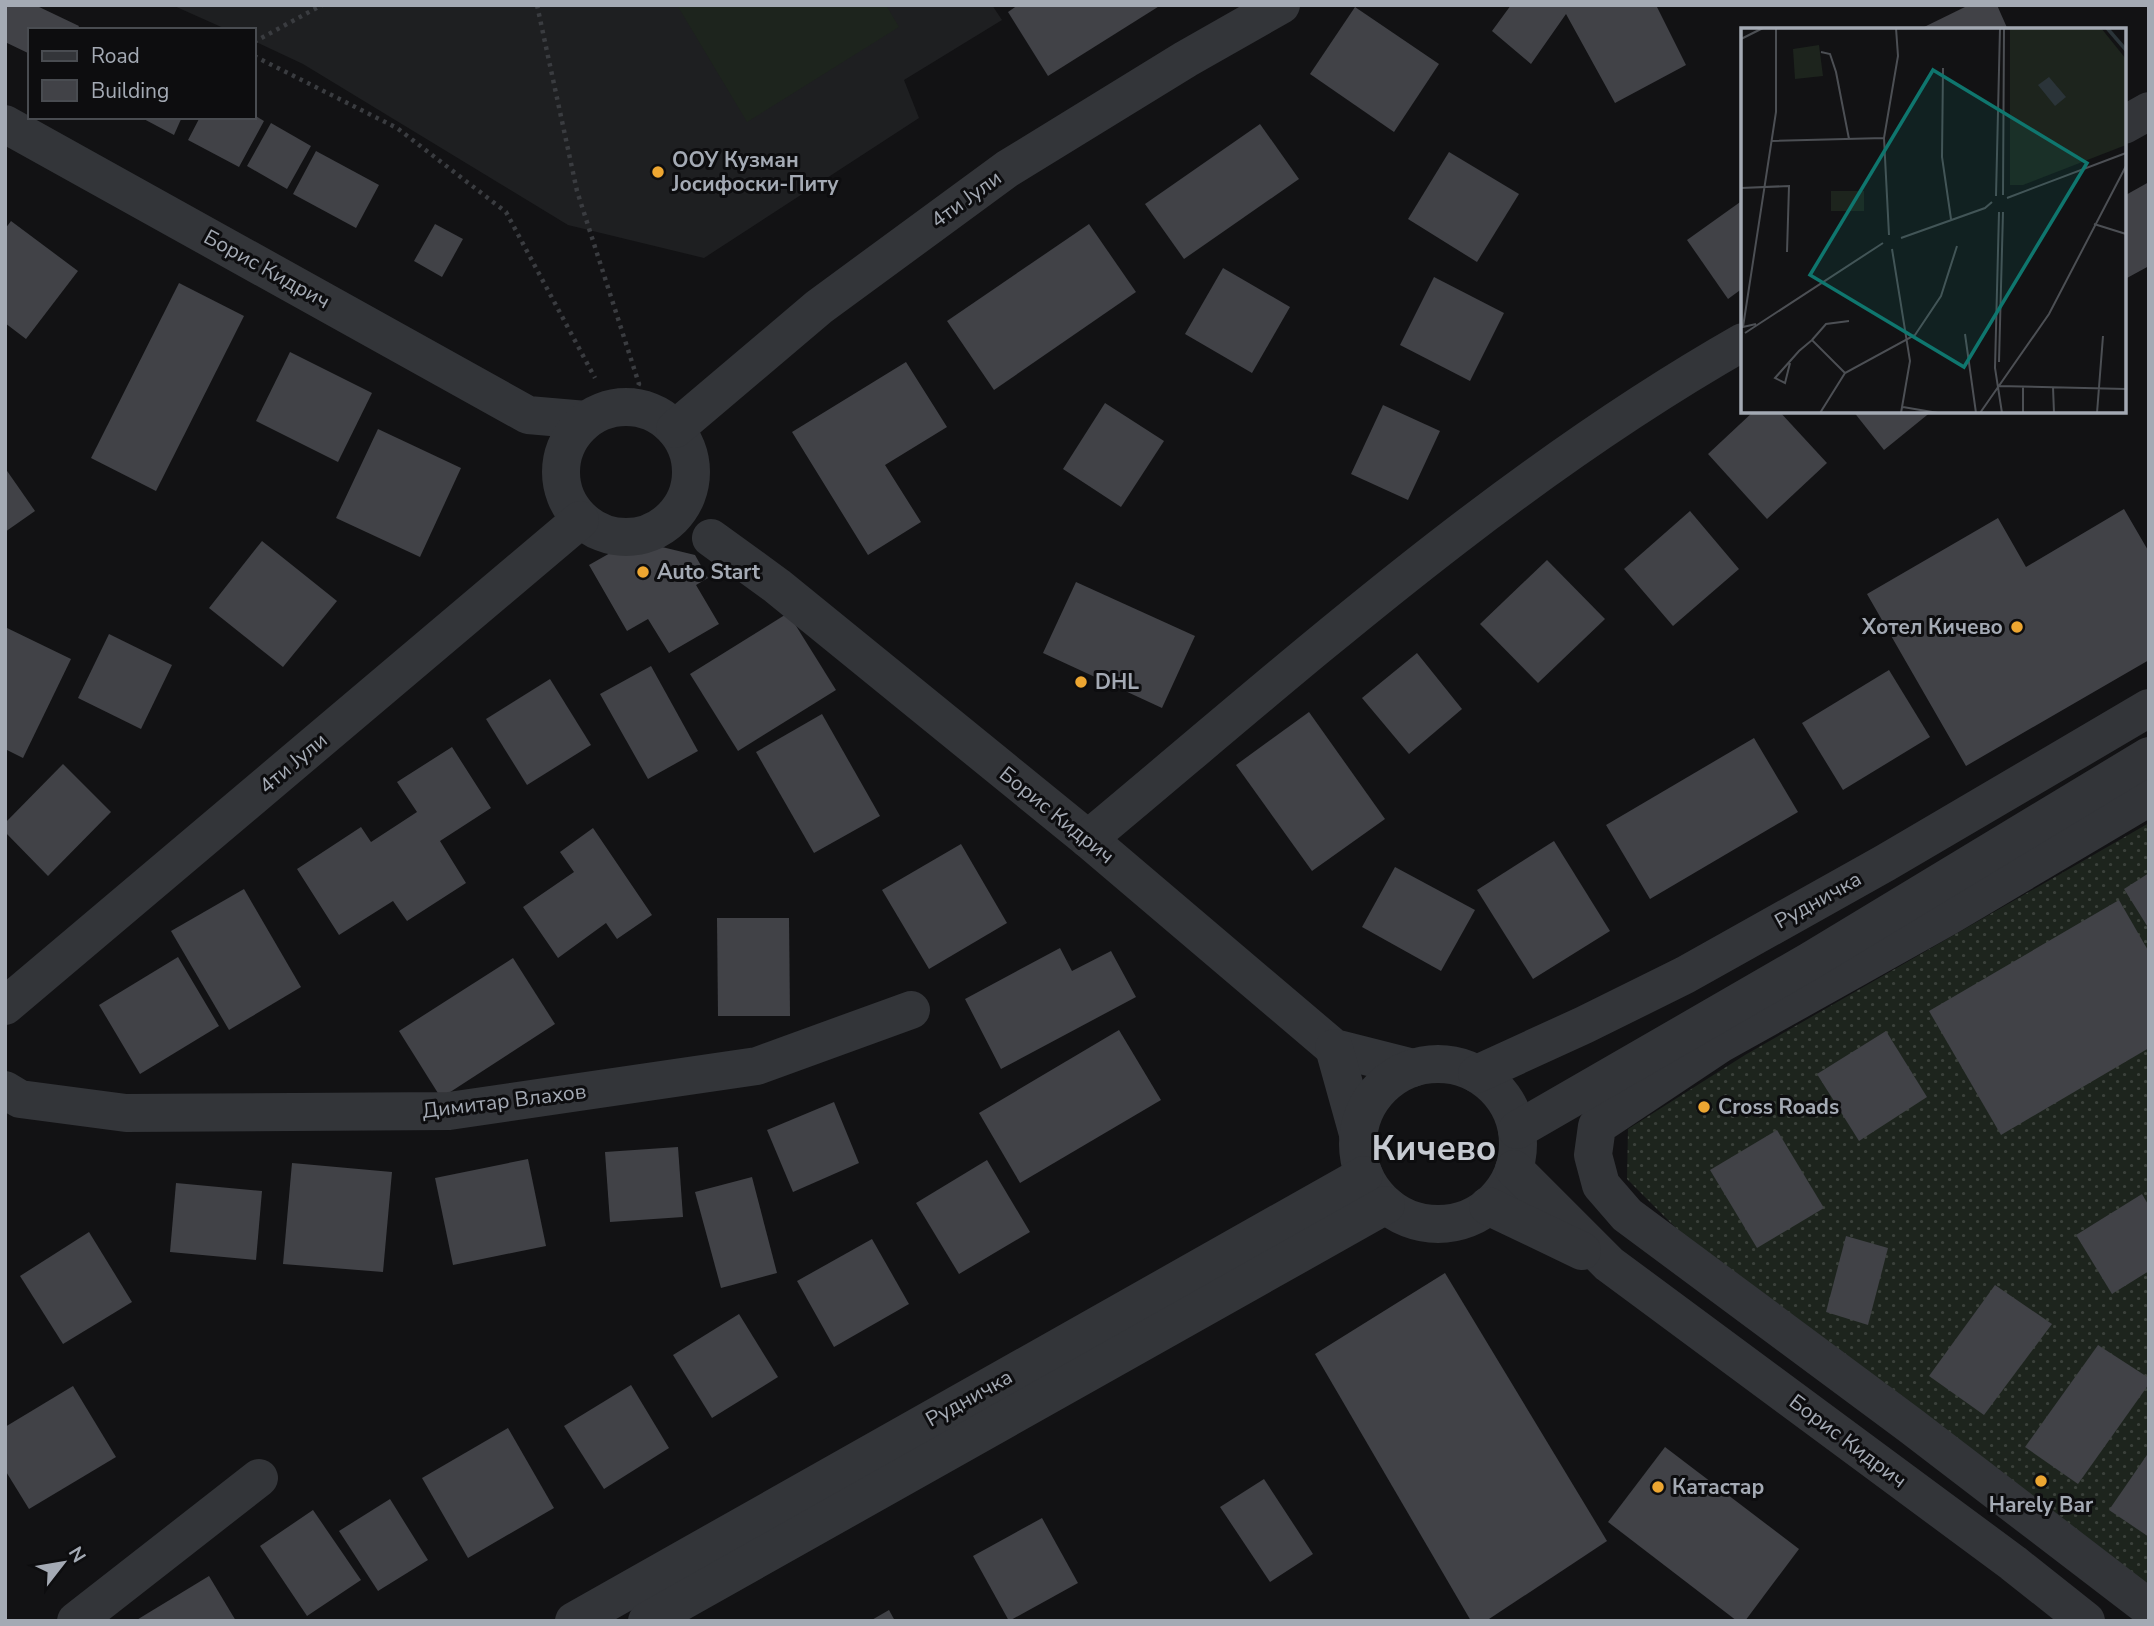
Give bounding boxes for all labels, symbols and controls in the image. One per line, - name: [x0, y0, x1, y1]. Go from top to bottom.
- legend: [28, 28, 256, 119]
- inset map: [1741, 28, 2126, 413]
- text: Road: [91, 42, 140, 70]
- text: Building: [91, 77, 169, 105]
- place label: ООУ Кузман Јосифоски-Питу: [671, 146, 839, 198]
- marker: ООУ Кузман Јосифоски-Питу: [650, 164, 666, 180]
- street label: 4ти Јули: [925, 164, 1007, 234]
- street label: Борис Кидрич: [199, 223, 335, 315]
- place label: Auto Start: [657, 558, 761, 586]
- marker: Auto Start: [635, 564, 651, 580]
- place label: Хотел Кичево: [1861, 613, 2003, 641]
- marker: Хотел Кичево: [2009, 619, 2025, 635]
- place label: DHL: [1095, 668, 1139, 696]
- marker: DHL: [1073, 674, 1089, 690]
- street label: 4ти Јули: [253, 726, 333, 800]
- street label: Борис Кидрич: [994, 760, 1120, 870]
- street label: Рудничка: [1770, 865, 1866, 935]
- street label: Димитар Влахов: [420, 1077, 588, 1125]
- place label: Cross Roads: [1718, 1093, 1839, 1121]
- marker: Cross Roads: [1696, 1099, 1712, 1115]
- district label: Кичево: [1372, 1125, 1496, 1172]
- street label: Рудничка: [921, 1363, 1017, 1433]
- street label: Борис Кидрич: [1784, 1388, 1912, 1494]
- place label: Катастар: [1672, 1473, 1764, 1501]
- marker: Harely Bar: [2033, 1473, 2049, 1489]
- marker: Катастар: [1650, 1479, 1666, 1495]
- place label: Harely Bar: [1989, 1491, 2094, 1519]
- north arrow: [28, 1528, 98, 1598]
- text: N: [62, 1542, 92, 1568]

